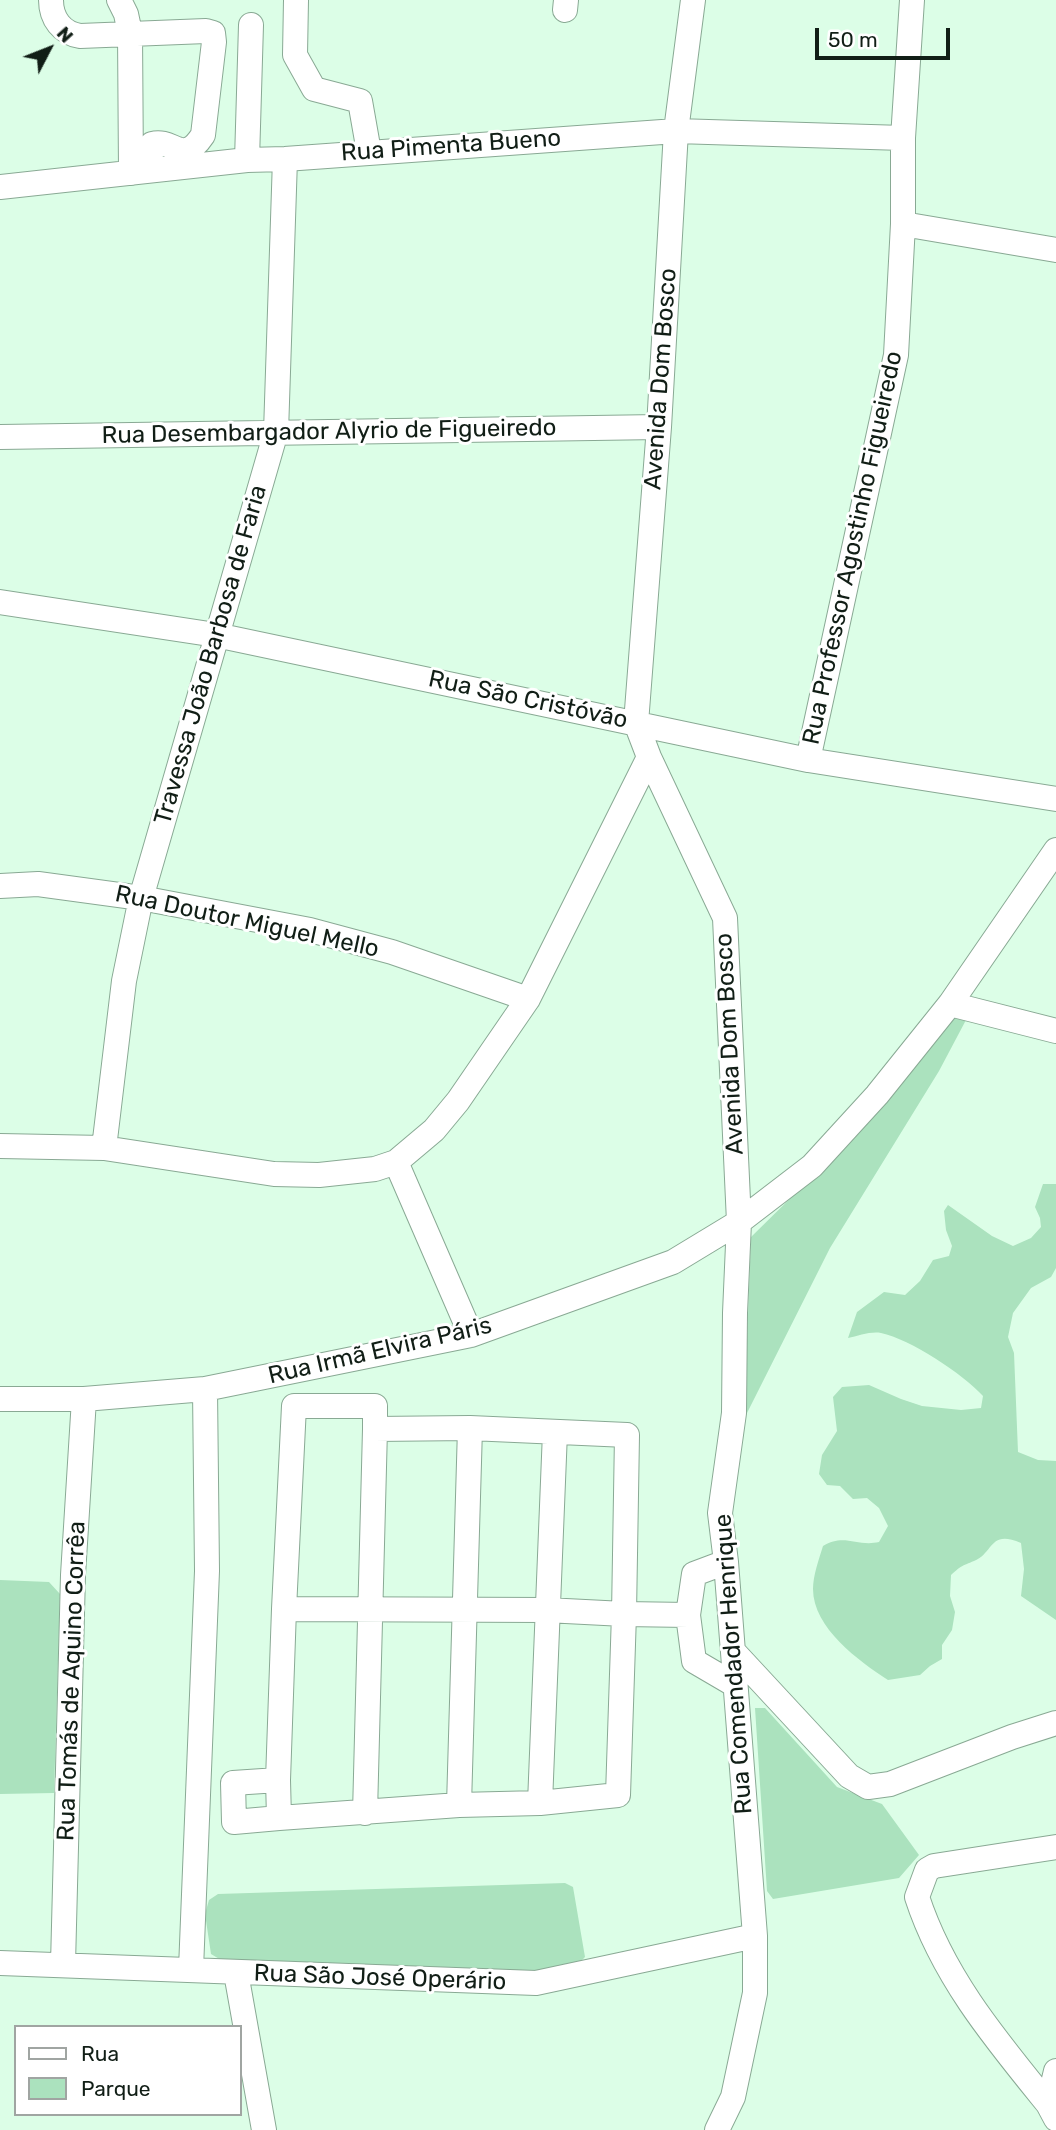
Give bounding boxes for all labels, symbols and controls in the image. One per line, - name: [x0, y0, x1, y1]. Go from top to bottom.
- north arrow: [14, 14, 84, 84]
- scale bar: [818, 14, 953, 58]
- text: N: [52, 22, 78, 47]
- text: 50 m: [828, 27, 878, 52]
- street label: Rua Pimenta Bueno: [340, 124, 562, 168]
- street label: Avenida Dom Bosco: [639, 267, 683, 491]
- street label: Rua Professor Agostinho Figueiredo: [797, 349, 909, 747]
- street label: Rua Desembargador Alyrio de Figueiredo: [101, 414, 557, 450]
- street label: Travessa João Barbosa de Faria: [149, 482, 273, 828]
- street label: Rua São Cristóvão: [426, 665, 630, 735]
- street label: Rua Doutor Miguel Mello: [112, 880, 382, 964]
- street label: Avenida Dom Bosco: [710, 932, 750, 1156]
- street label: Rua Irmã Elvira Páris: [265, 1311, 495, 1391]
- street label: Rua Comendador Henrique: [709, 1513, 759, 1815]
- street label: Rua Tomás de Aquino Corrêa: [52, 1521, 92, 1841]
- street label: Rua São José Operário: [253, 1959, 507, 1997]
- legend: [14, 2025, 242, 2116]
- text: Rua: [81, 2041, 119, 2066]
- text: Parque: [81, 2076, 151, 2101]

